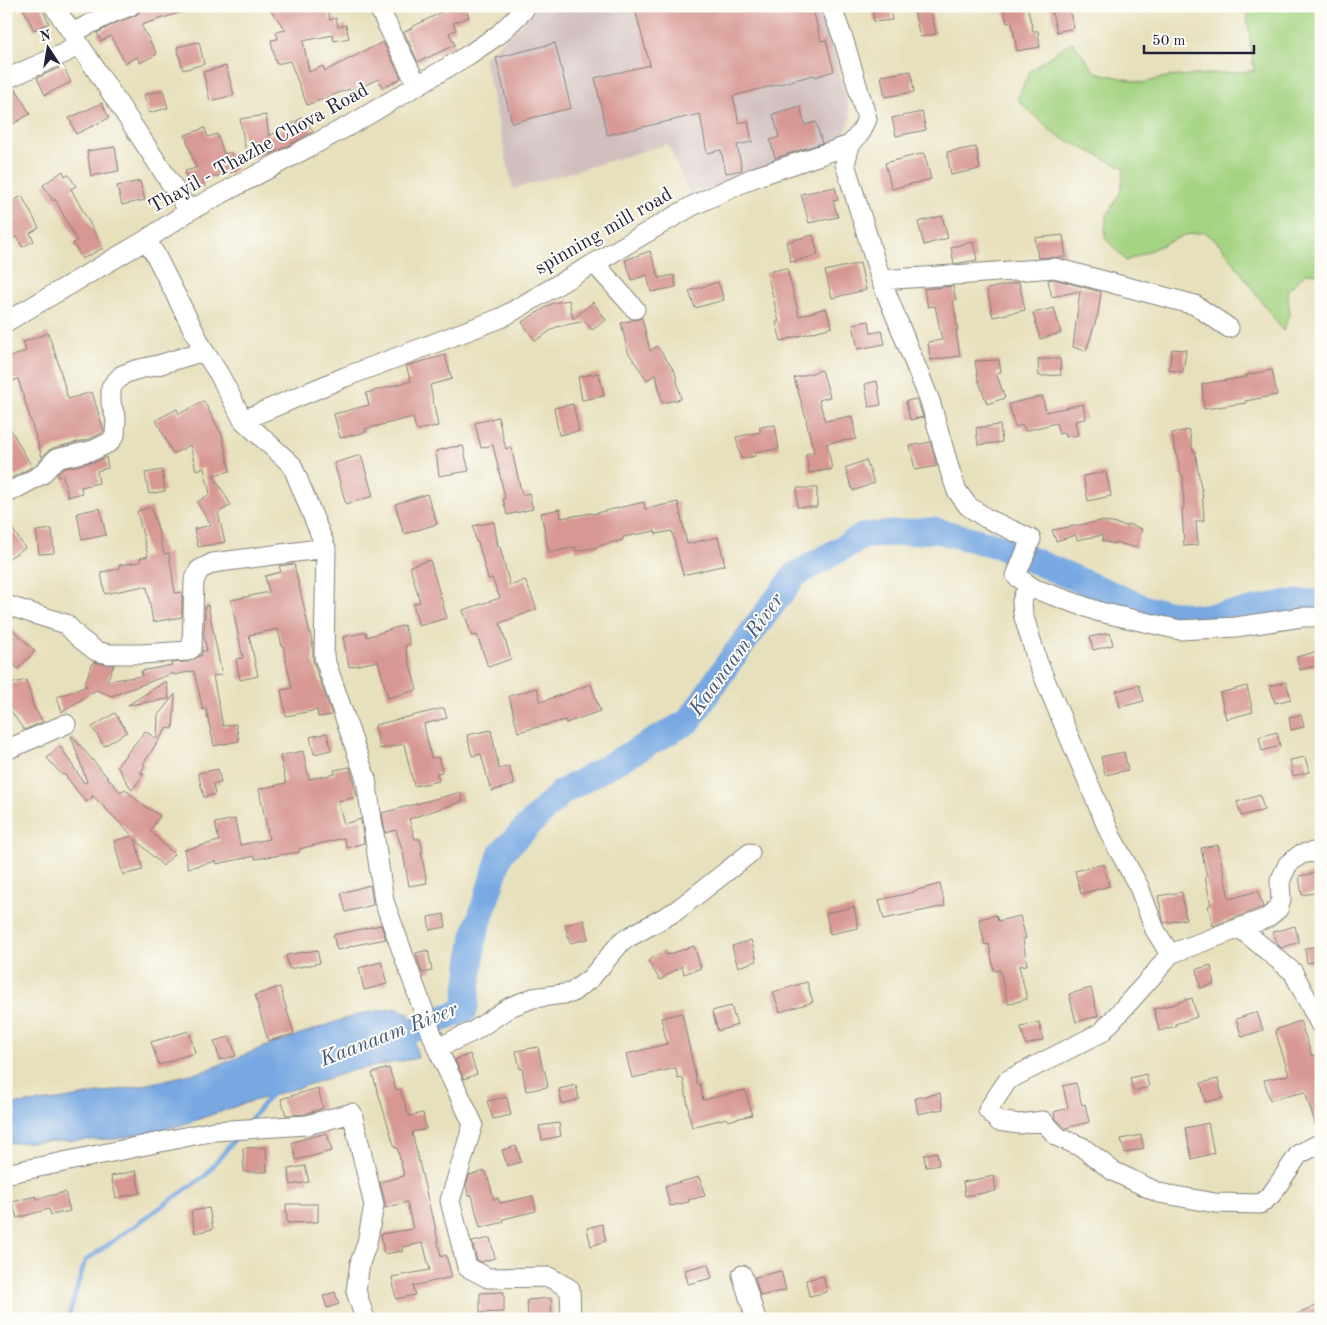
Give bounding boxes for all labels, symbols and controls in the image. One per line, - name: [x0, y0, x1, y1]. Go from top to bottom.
- north arrow: [22, 22, 72, 72]
- scale bar: [1144, 22, 1254, 54]
- text: N: [39, 28, 52, 44]
- text: 50 m: [1152, 34, 1186, 49]
- street label: Thayil - Thazhe Chova Road: [146, 80, 372, 218]
- street label: spinning mill road: [532, 185, 676, 279]
- water label: Kaanaam River: [685, 589, 789, 721]
- water label: Kaanaam River: [316, 999, 462, 1071]

